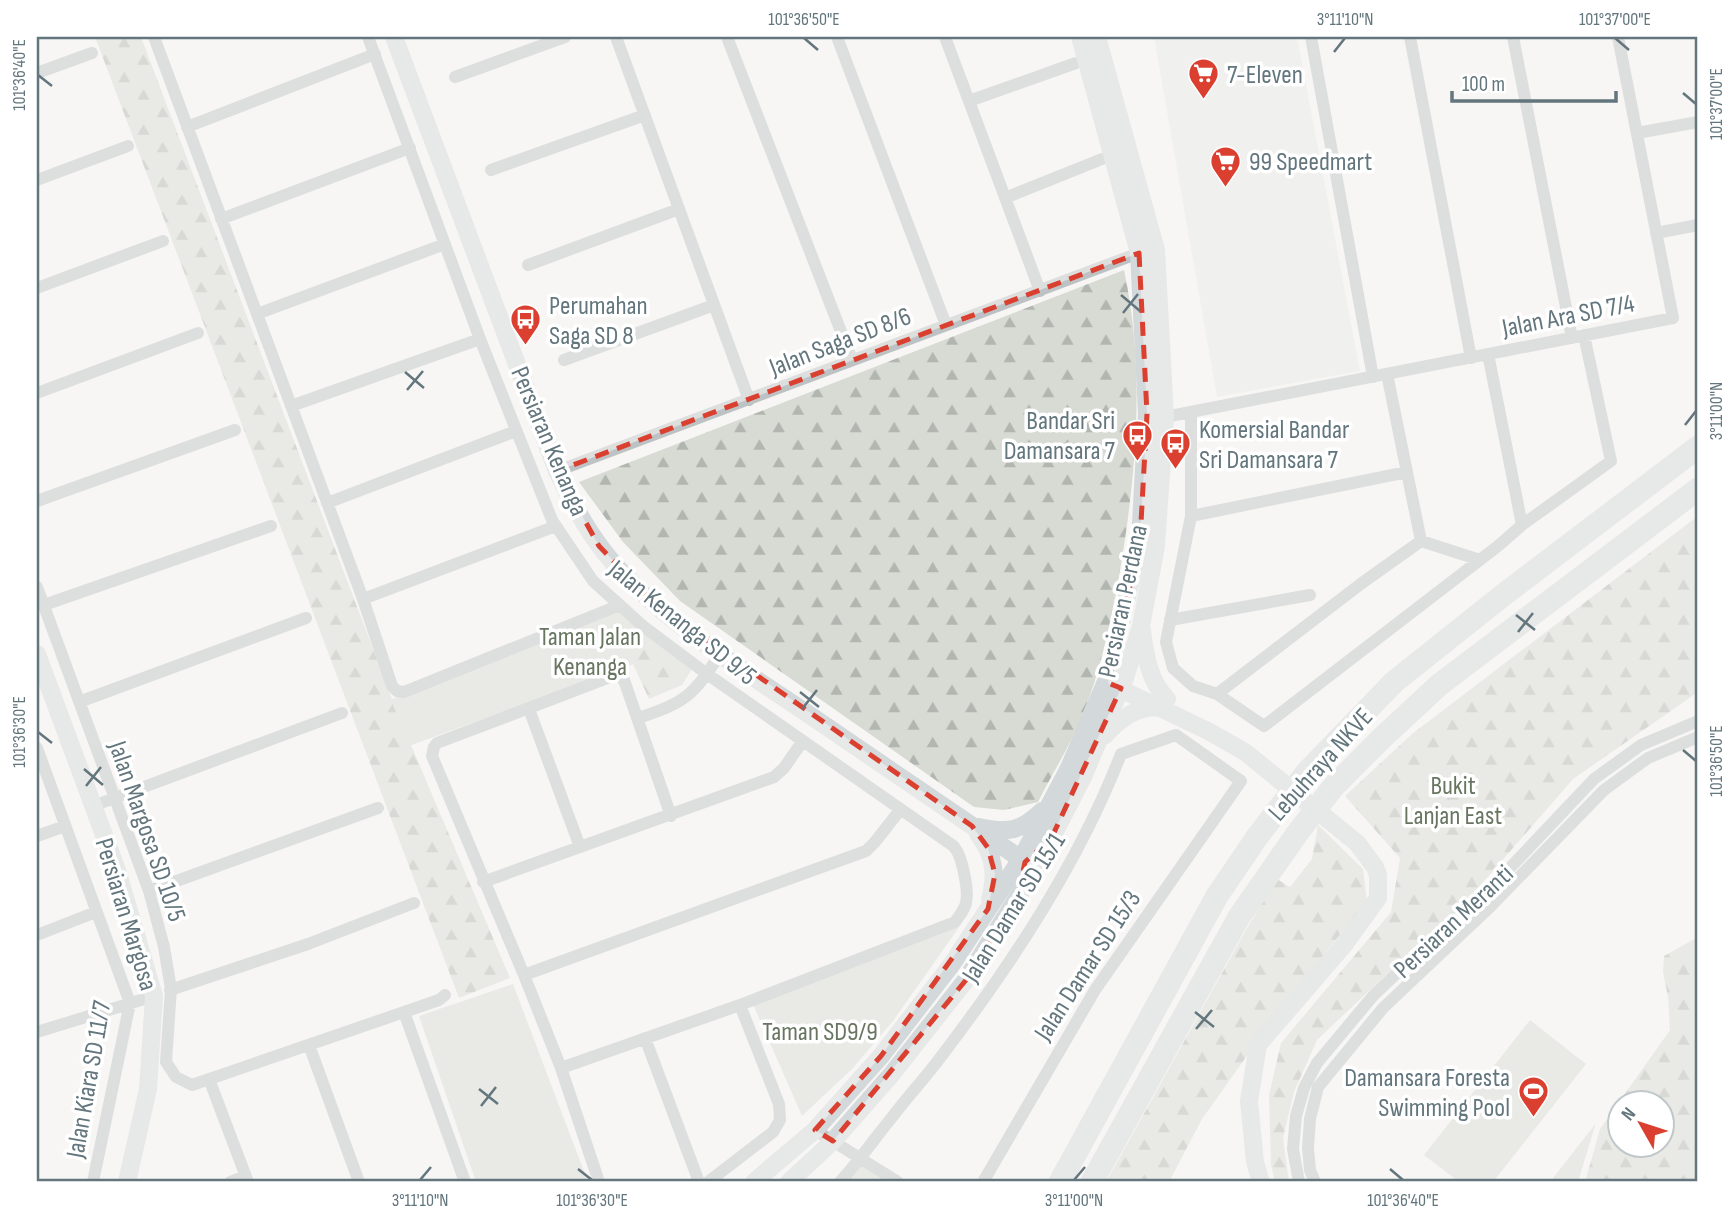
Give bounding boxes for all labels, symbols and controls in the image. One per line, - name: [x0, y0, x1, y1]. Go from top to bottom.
- text: 101°36'50"E: [768, 9, 840, 30]
- text: 3°11'10"N: [1317, 9, 1373, 30]
- text: 101°37'00"E: [1579, 9, 1651, 30]
- text: 101°36'40"E: [9, 39, 30, 111]
- supermarket icon: 7-Eleven: [1187, 57, 1221, 101]
- place label: 7-Eleven: [1227, 60, 1303, 91]
- scale bar: [1452, 60, 1616, 104]
- text: 101°37'00"E: [1706, 68, 1727, 140]
- text: 100 m: [1462, 72, 1505, 97]
- supermarket icon: 99 Speedmart: [1209, 144, 1243, 188]
- place label: 99 Speedmart: [1249, 147, 1372, 178]
- street label: Jalan Ara SD 7/4: [1499, 288, 1637, 345]
- place label: Perumahan Saga SD 8: [549, 291, 648, 352]
- street label: Jalan Saga SD 8/6: [764, 301, 916, 384]
- bus stop icon: Perumahan Saga SD 8: [509, 303, 543, 347]
- street label: Persiaran Kenanga: [503, 362, 594, 521]
- text: 3°11'00"N: [1706, 382, 1727, 440]
- place label: Bandar Sri Damansara 7: [1004, 406, 1116, 467]
- place label: Komersial Bandar Sri Damansara 7: [1199, 415, 1350, 476]
- bus stop icon: Bandar Sri Damansara 7: [1121, 418, 1155, 462]
- bus stop icon: Komersial Bandar Sri Damansara 7: [1159, 427, 1193, 471]
- street label: Persiaran Perdana: [1092, 522, 1155, 681]
- street label: Jalan Kenanga SD 9/5: [601, 553, 762, 692]
- park label: Taman Jalan Kenanga: [539, 622, 641, 683]
- text: 101°36'30"E: [9, 696, 30, 768]
- street label: Lebuhraya NKVE: [1262, 702, 1380, 828]
- text: 101°36'50"E: [1706, 725, 1727, 797]
- street label: Jalan Margosa SD 10/5: [101, 736, 192, 926]
- park label: Bukit Lanjan East: [1404, 771, 1502, 832]
- street label: Jalan Damar SD 15/1: [955, 827, 1073, 989]
- street label: Persiaran Margosa: [88, 835, 163, 994]
- street label: Persiaran Meranti: [1388, 859, 1520, 985]
- street label: Jalan Damar SD 15/3: [1028, 885, 1148, 1047]
- street label: Jalan Kiara SD 11/7: [60, 998, 119, 1161]
- park label: Taman SD9/9: [762, 1017, 878, 1048]
- place label: Damansara Foresta Swimming Pool: [1344, 1063, 1510, 1124]
- sports icon: Damansara Foresta Swimming Pool: [1516, 1075, 1550, 1119]
- north arrow: [1606, 1090, 1676, 1160]
- text: N: [1617, 1103, 1641, 1125]
- text: 3°11'10"N: [392, 1190, 448, 1211]
- text: 101°36'30"E: [556, 1190, 628, 1211]
- text: 3°11'00"N: [1045, 1190, 1103, 1211]
- text: 101°36'40"E: [1367, 1190, 1439, 1211]

